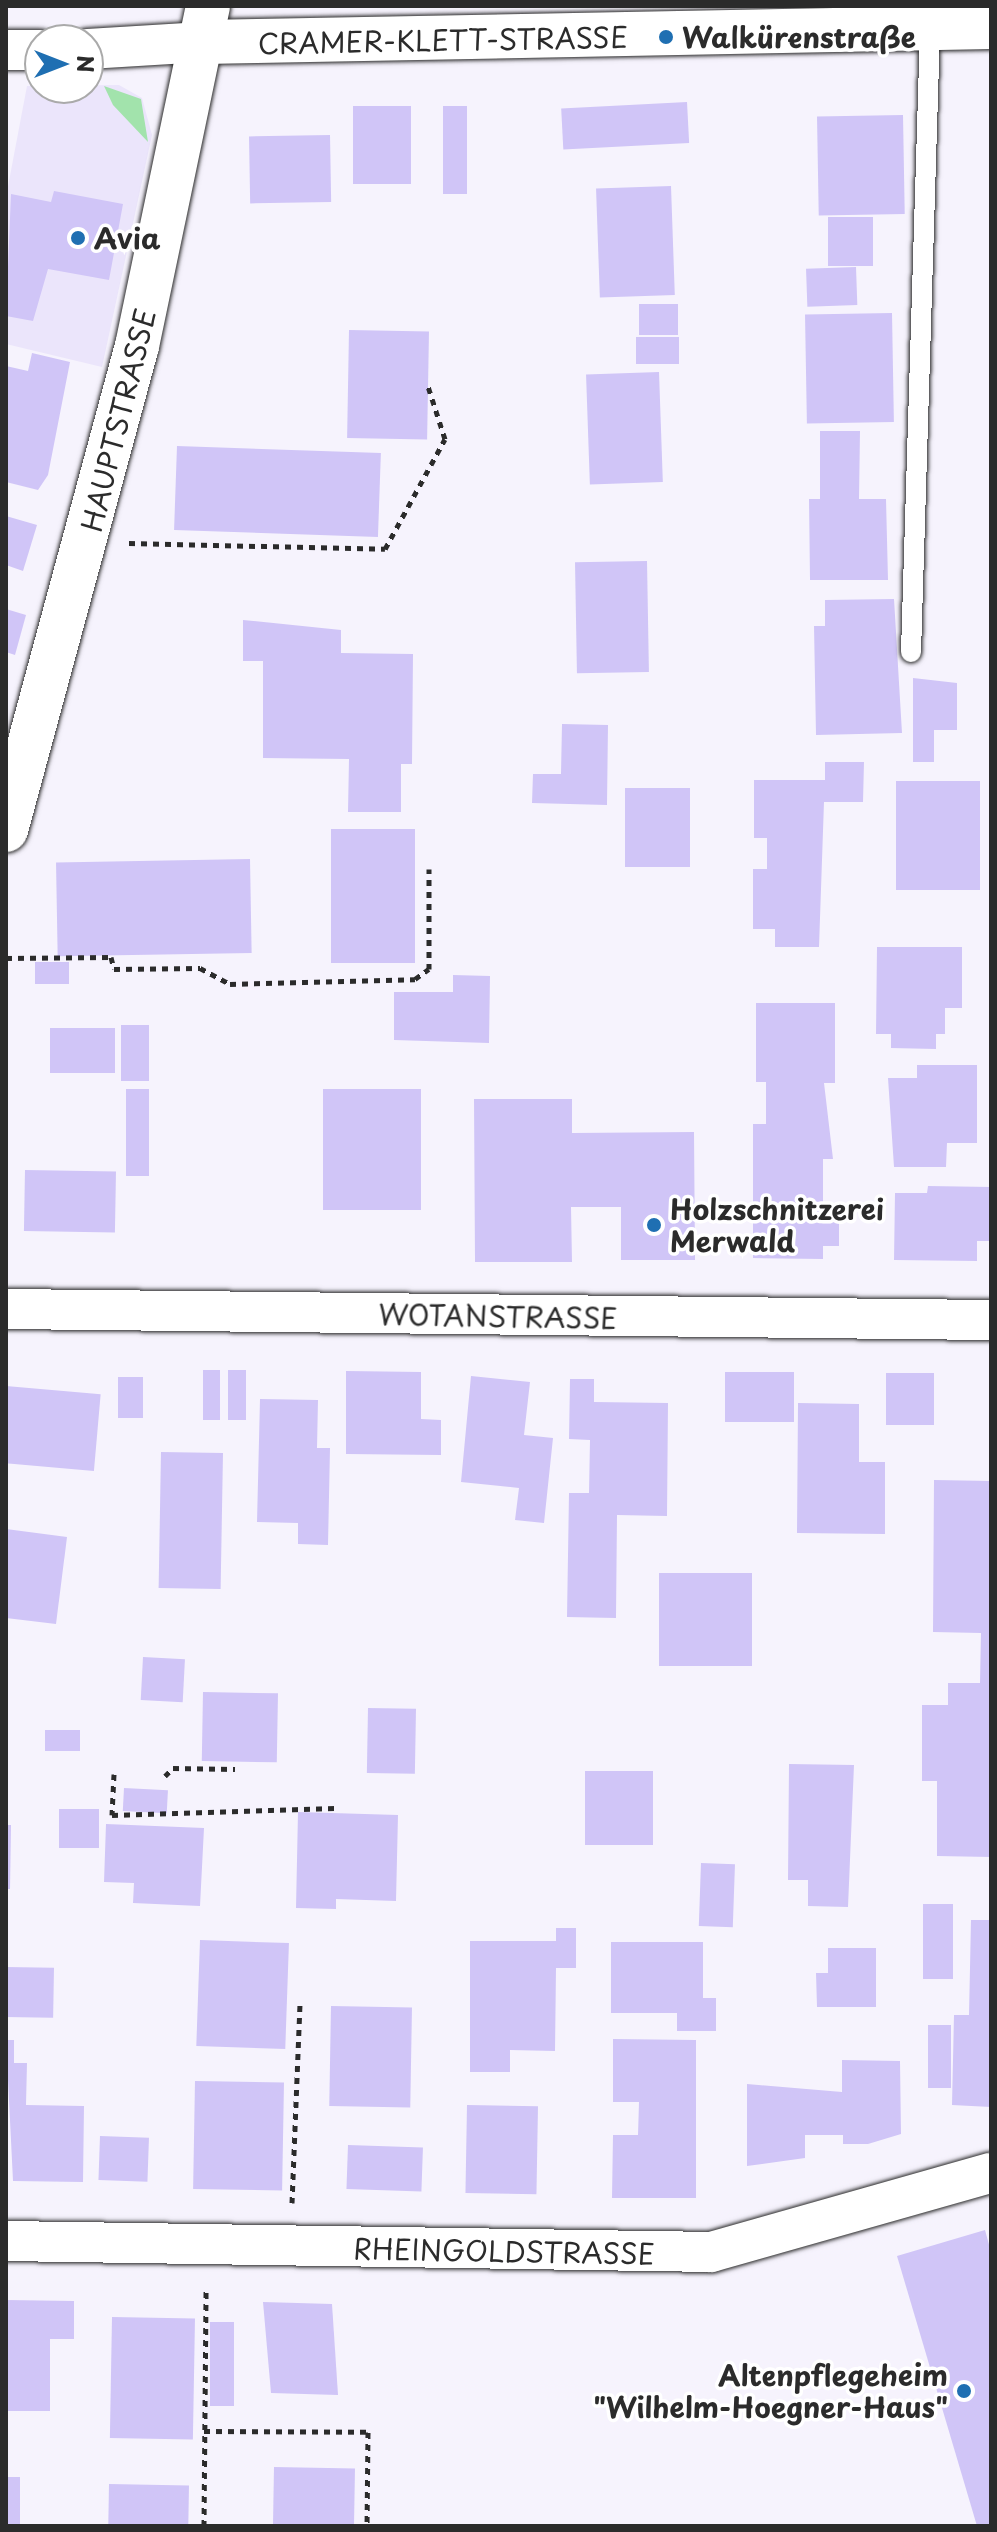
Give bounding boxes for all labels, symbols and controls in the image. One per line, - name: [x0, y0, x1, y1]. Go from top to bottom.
- street label: CRAMER-KLETT-STRASSE: [258, 20, 628, 60]
- place label: Walkürenstraße: [682, 20, 916, 54]
- north arrow: [24, 24, 104, 104]
- marker: Walkürenstraße: [657, 28, 675, 46]
- text: N: [70, 55, 103, 73]
- place label: Avia: [94, 221, 160, 255]
- marker: Avia: [69, 229, 87, 247]
- street label: HAUPTSTRASSE: [74, 305, 162, 535]
- place label: Holzschnitzerei Merwald: [670, 1192, 884, 1258]
- marker: Holzschnitzerei Merwald: [645, 1216, 663, 1234]
- street label: WOTANSTRASSE: [378, 1297, 618, 1335]
- street label: RHEINGOLDSTRASSE: [353, 2232, 655, 2270]
- place label: Altenpflegeheim "Wilhelm-Hoegner-Haus": [593, 2358, 948, 2424]
- marker: Altenpflegeheim "Wilhelm-Hoegner-Haus": [955, 2382, 973, 2400]

